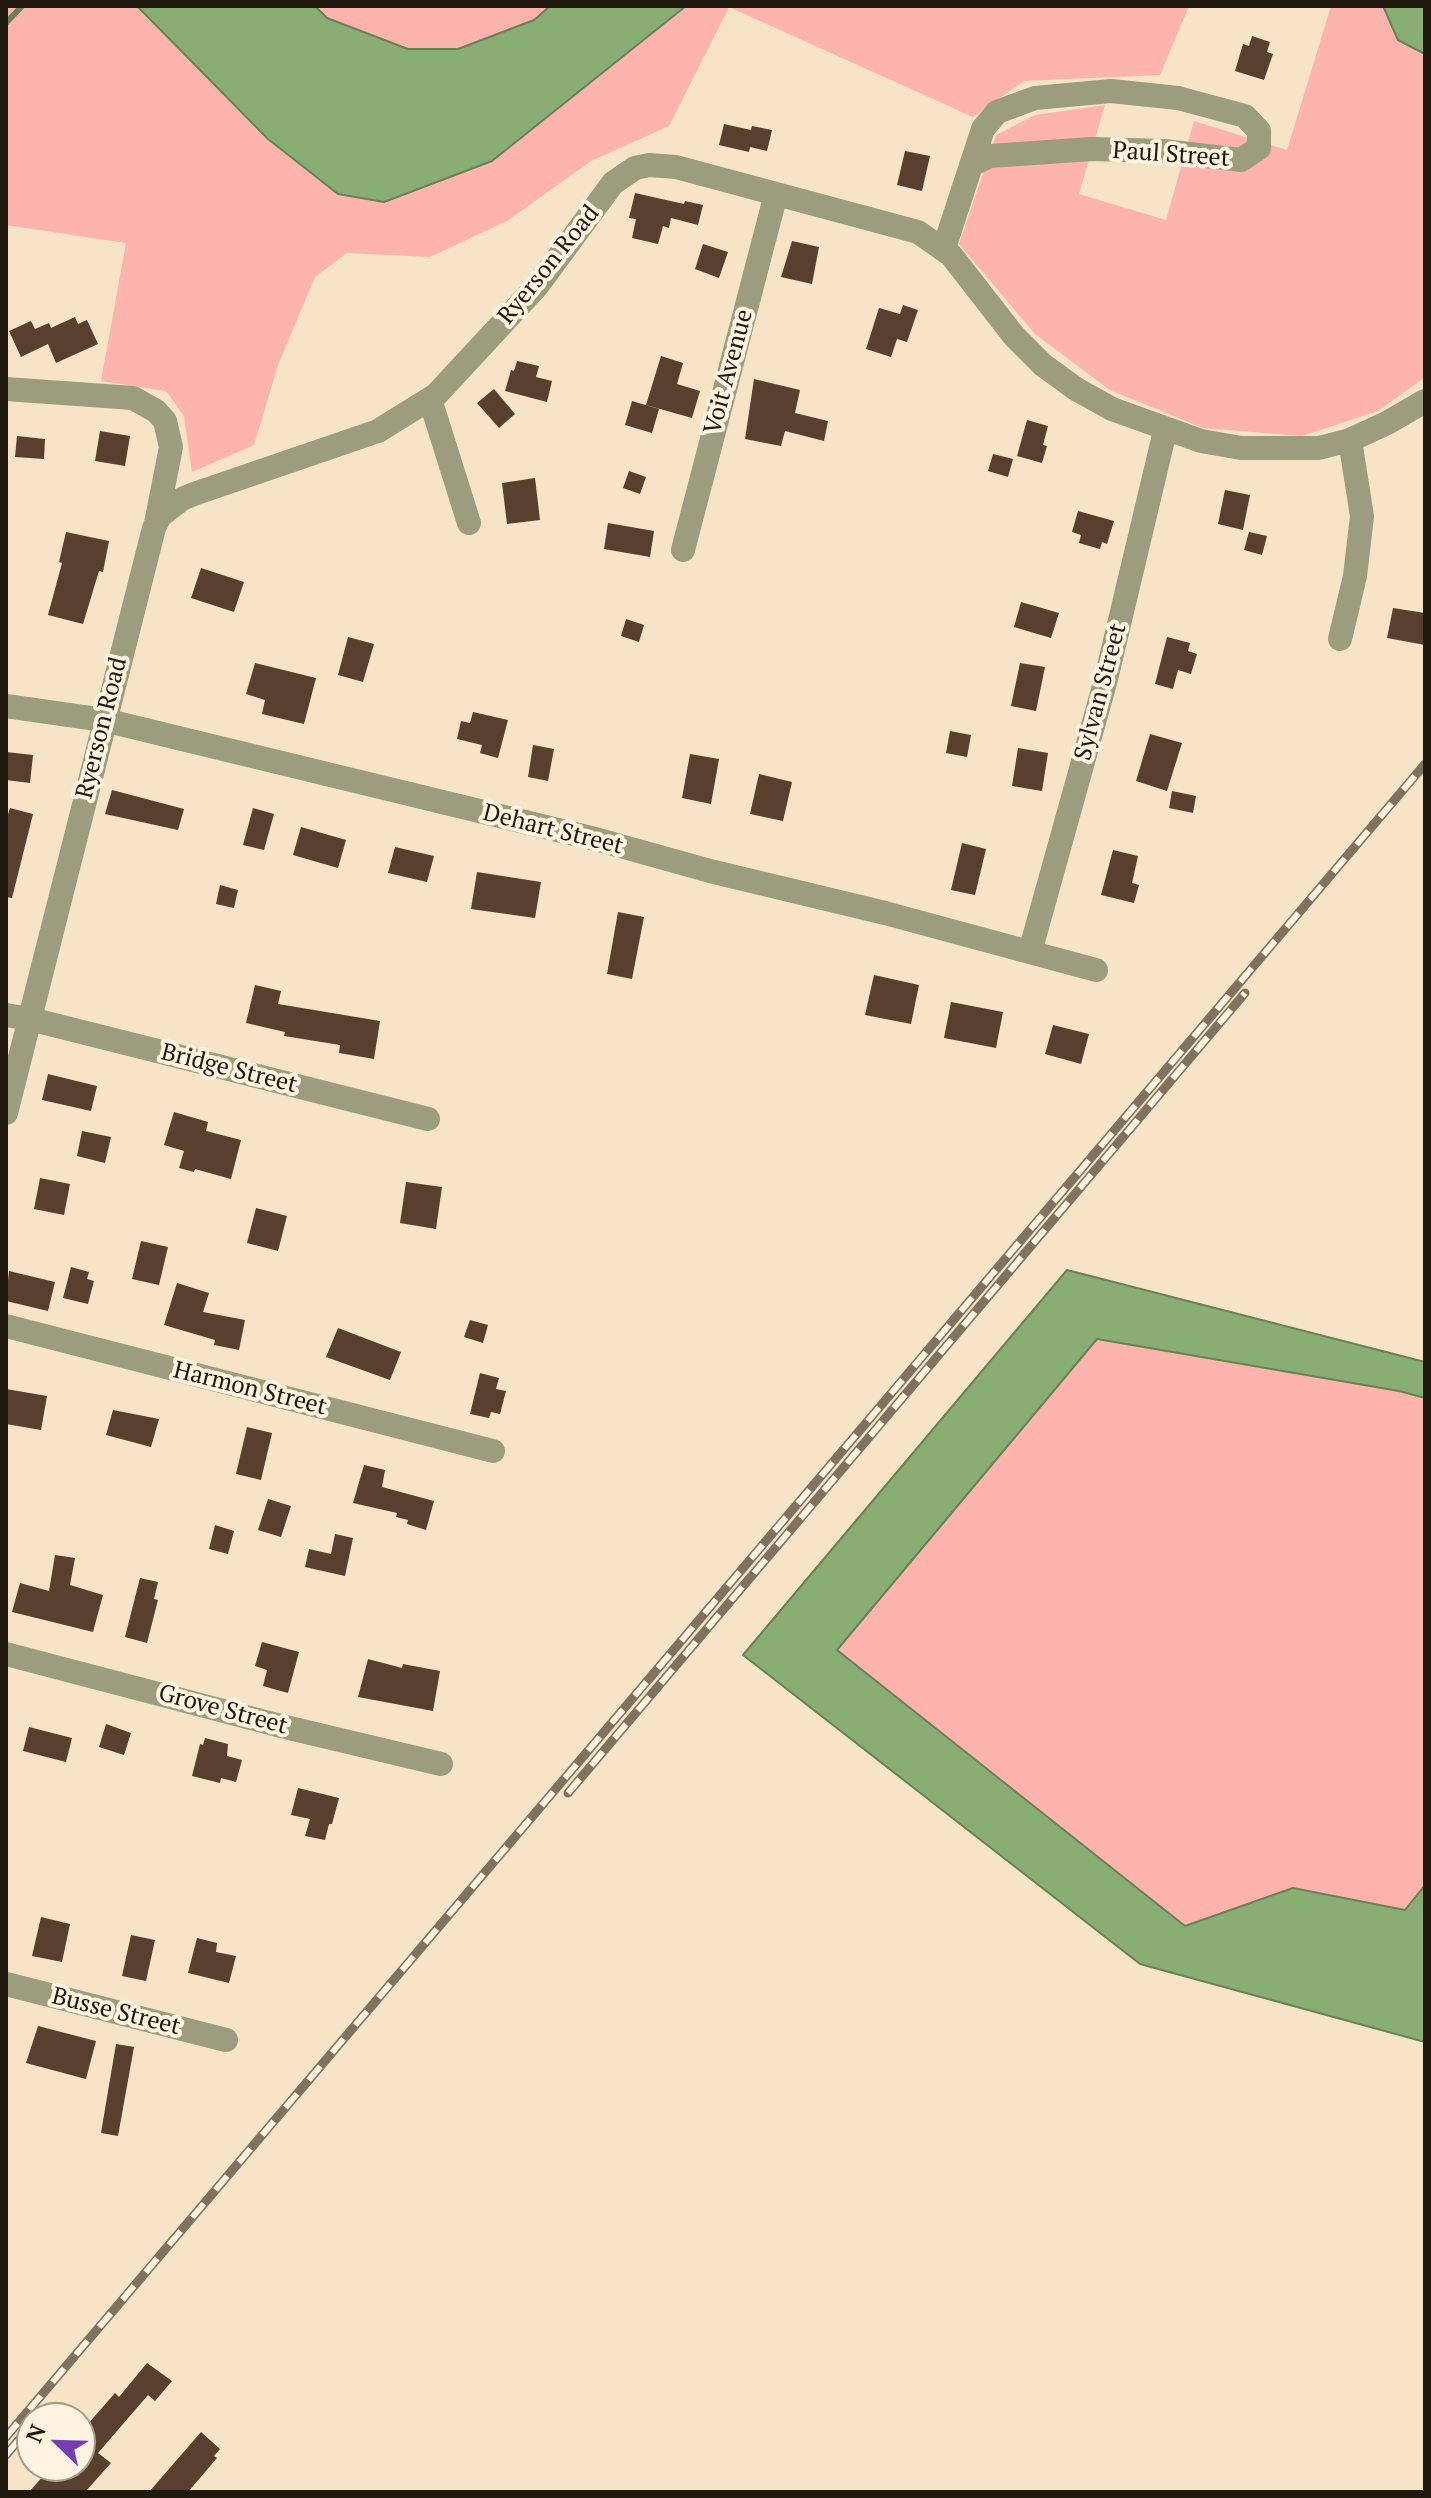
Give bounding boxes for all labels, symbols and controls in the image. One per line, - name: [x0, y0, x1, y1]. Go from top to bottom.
- street label: Paul Street: [1112, 137, 1230, 173]
- street label: Ryerson Road: [492, 200, 606, 330]
- street label: Voit Avenue: [699, 306, 759, 438]
- street label: Sylvan Street: [1069, 620, 1133, 764]
- street label: Ryerson Road: [71, 654, 133, 802]
- street label: Dehart Street: [480, 799, 626, 861]
- street label: Bridge Street: [158, 1038, 300, 1100]
- street label: Harmon Street: [170, 1356, 330, 1422]
- street label: Grove Street: [155, 1679, 291, 1741]
- street label: Busse Street: [49, 1982, 183, 2042]
- north arrow: [16, 2402, 96, 2482]
- text: N: [19, 2420, 52, 2447]

